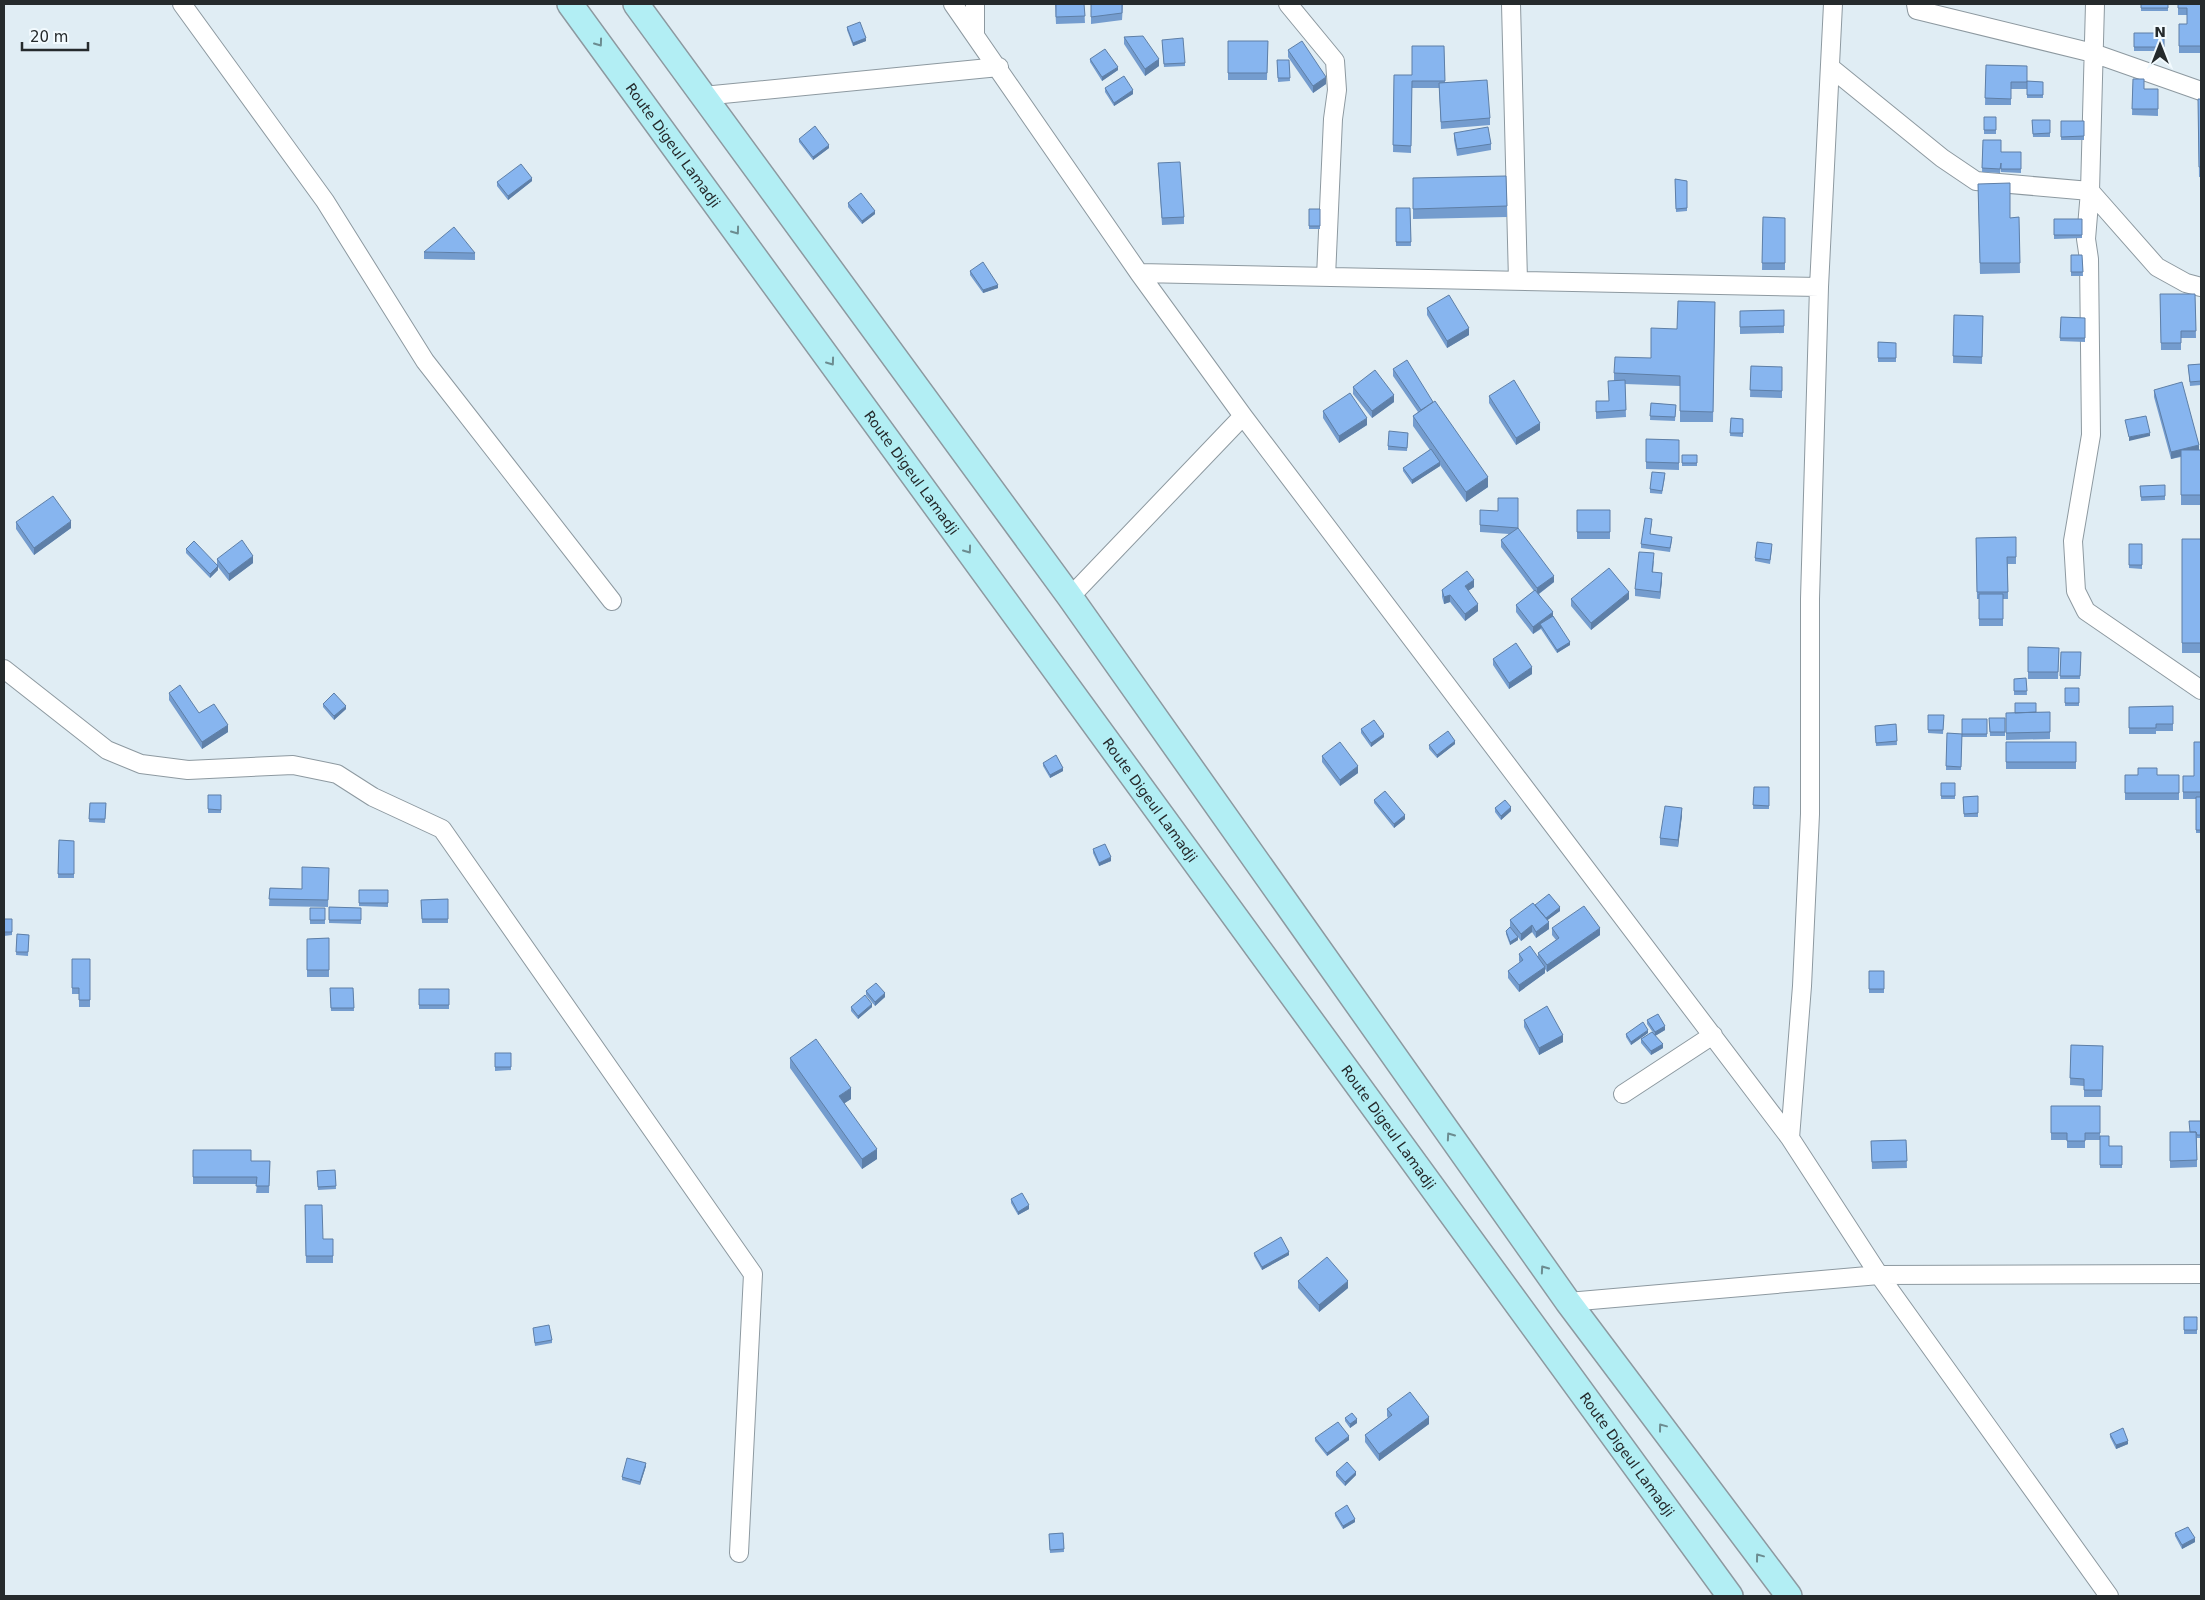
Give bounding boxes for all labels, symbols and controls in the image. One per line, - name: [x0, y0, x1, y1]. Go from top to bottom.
- scale bar: [22, 20, 89, 52]
- north arrow: [2135, 20, 2185, 70]
- text: N: [2154, 24, 2166, 40]
- text: 20 m: [30, 28, 68, 46]
- one-way arrow: [593, 37, 601, 46]
- street label: Route Digeul Lamadji: [622, 80, 724, 211]
- one-way arrow: [730, 225, 738, 234]
- one-way arrow: [825, 356, 834, 366]
- street label: Route Digeul Lamadji: [861, 407, 962, 538]
- one-way arrow: [962, 544, 971, 554]
- street label: Route Digeul Lamadji: [1099, 735, 1201, 865]
- street label: Route Digeul Lamadji: [1338, 1062, 1439, 1193]
- one-way arrow: [1447, 1132, 1456, 1142]
- one-way arrow: [1541, 1265, 1550, 1275]
- street label: Route Digeul Lamadji: [1576, 1389, 1678, 1520]
- one-way arrow: [1659, 1424, 1667, 1433]
- one-way arrow: [1757, 1554, 1765, 1563]

